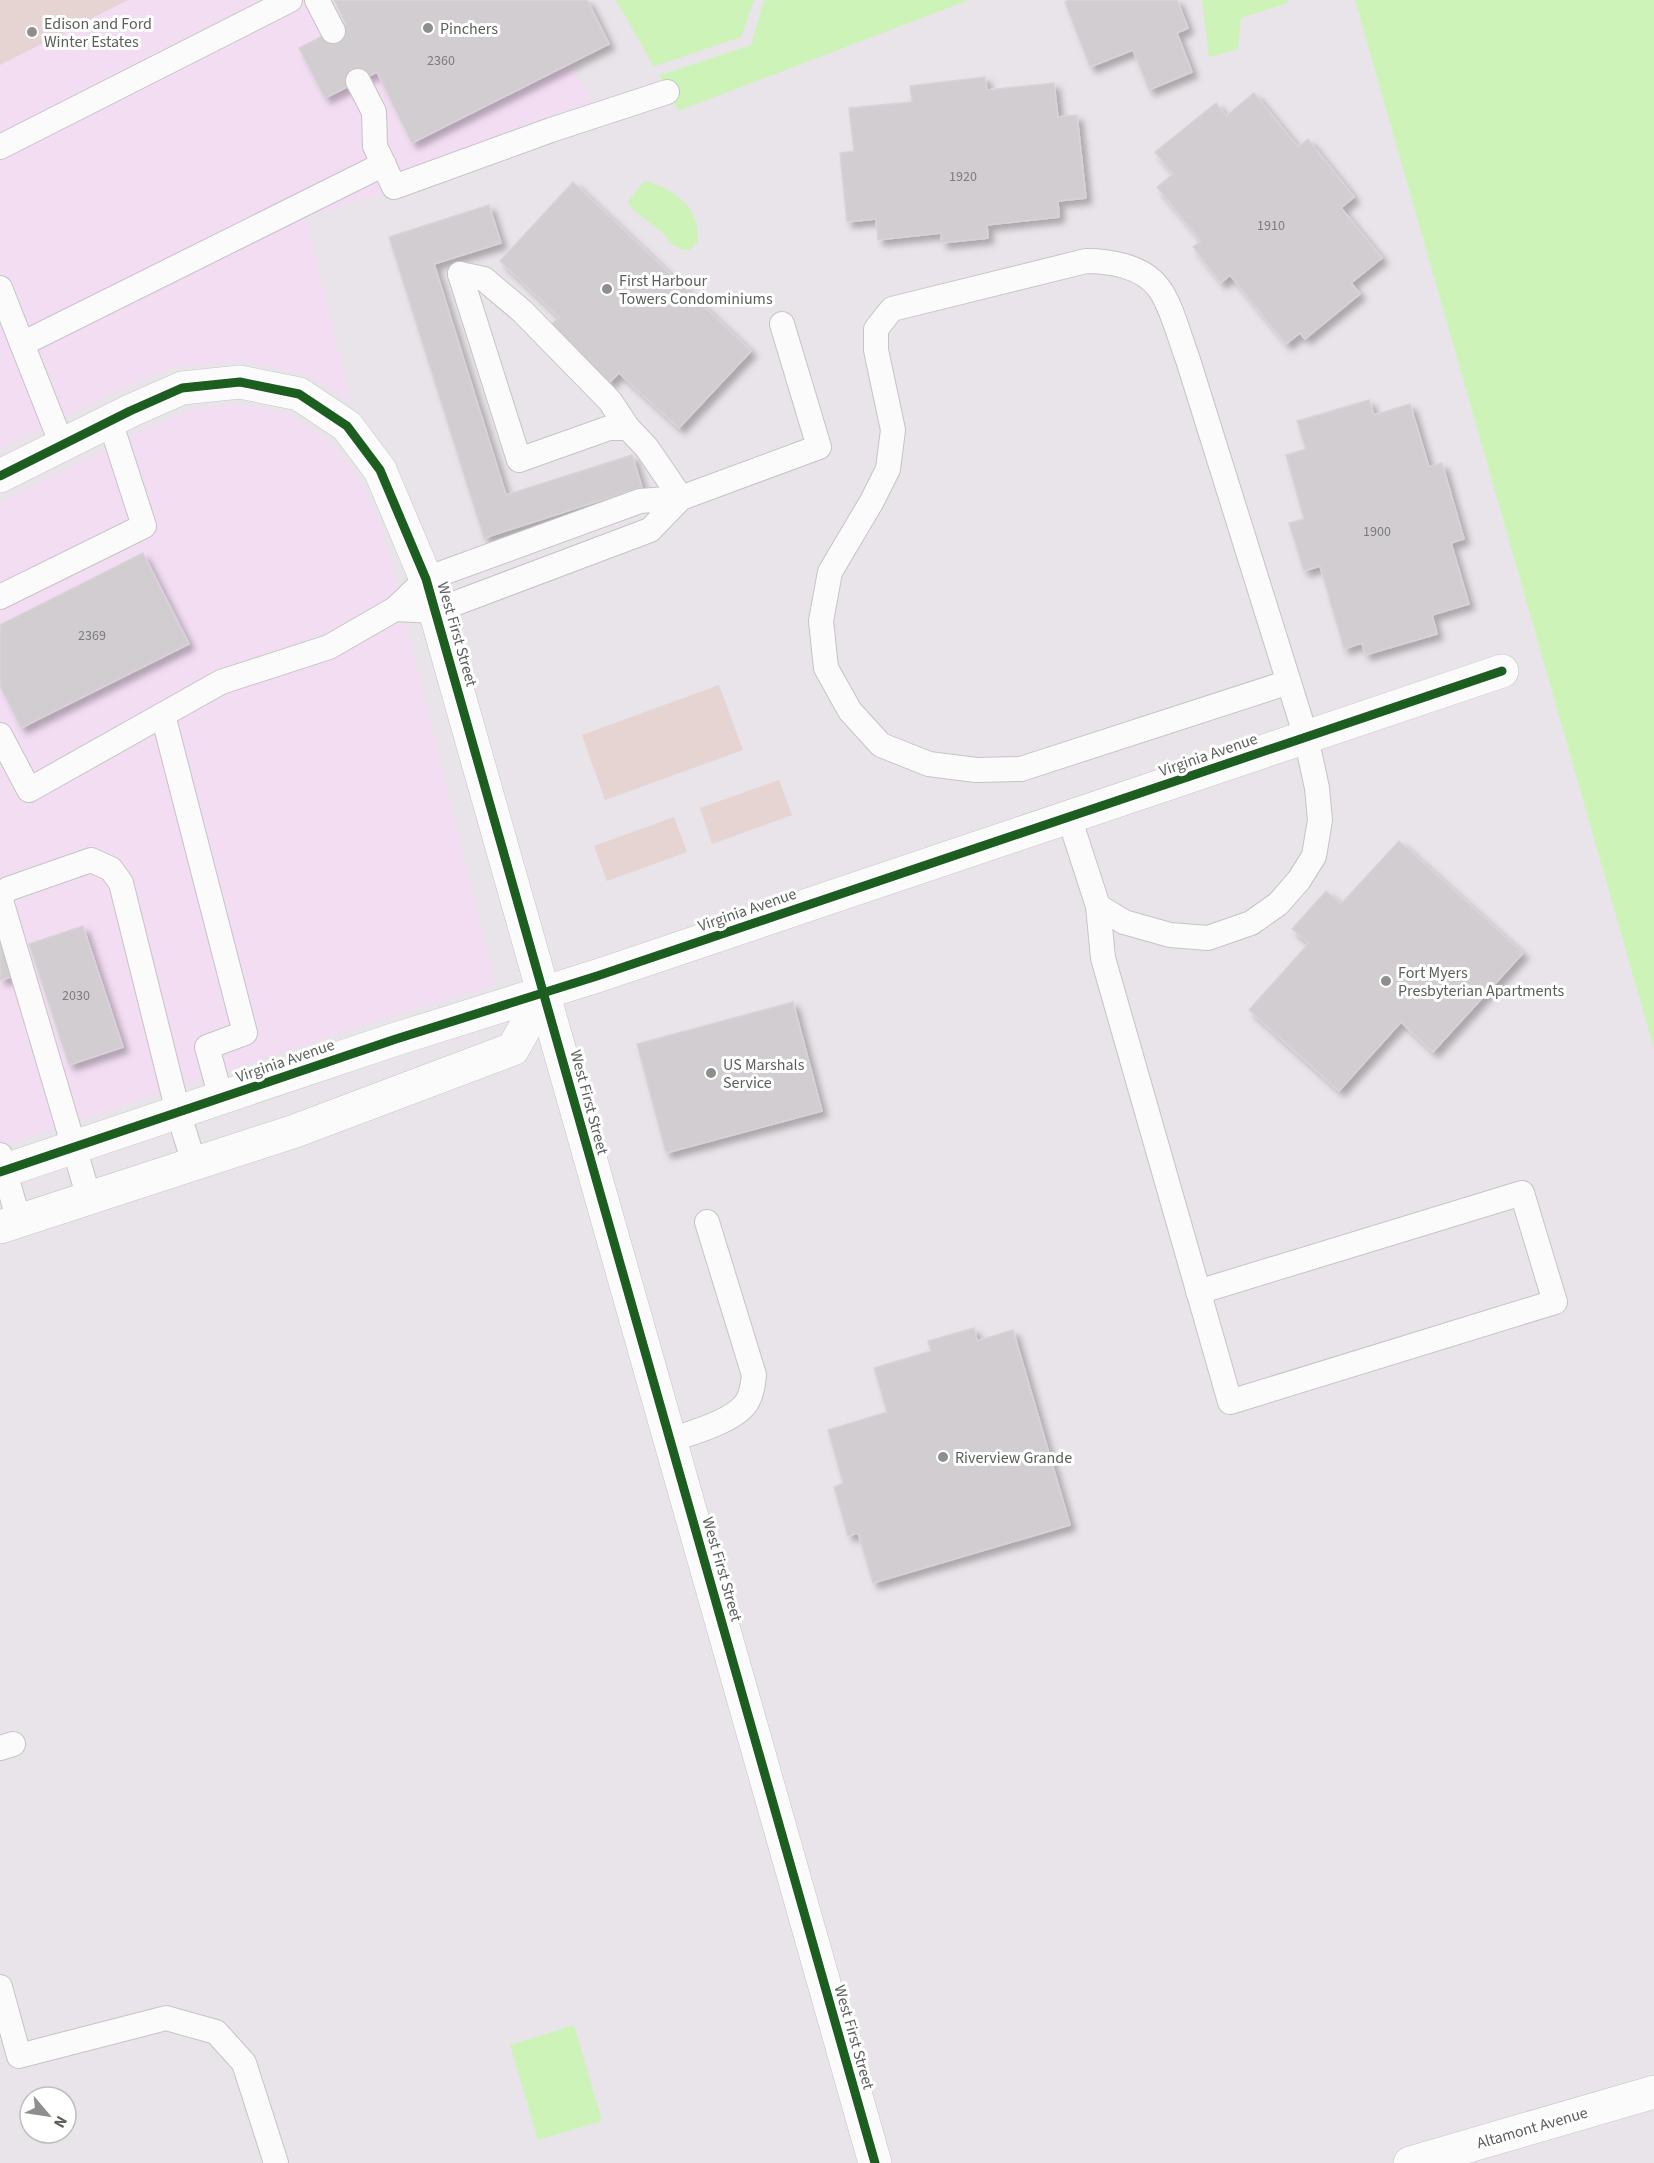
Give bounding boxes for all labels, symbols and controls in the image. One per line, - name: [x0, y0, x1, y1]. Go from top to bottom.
- place label: Edison and Ford Winter Estates: [44, 13, 152, 53]
- place label: Pinchers: [440, 18, 498, 40]
- marker: Pinchers: [421, 21, 435, 35]
- marker: Edison and Ford Winter Estates: [25, 25, 39, 39]
- house number: 2360: [427, 51, 455, 71]
- house number: 1920: [949, 167, 977, 187]
- house number: 1910: [1257, 216, 1285, 236]
- place label: First Harbour Towers Condominiums: [619, 270, 773, 310]
- marker: First Harbour Towers Condominiums: [600, 282, 614, 296]
- house number: 1900: [1363, 522, 1391, 542]
- street label: West First Street: [432, 579, 483, 690]
- house number: 2369: [78, 626, 106, 646]
- street label: Virginia Avenue: [1156, 728, 1261, 782]
- street label: Virginia Avenue: [695, 883, 800, 937]
- place label: Fort Myers Presbyterian Apartments: [1398, 962, 1565, 1002]
- marker: Fort Myers Presbyterian Apartments: [1379, 974, 1393, 988]
- house number: 2030: [62, 986, 90, 1006]
- street label: Virginia Avenue: [233, 1034, 338, 1088]
- street label: West First Street: [564, 1047, 614, 1158]
- place label: US Marshals Service: [723, 1054, 805, 1094]
- marker: US Marshals Service: [704, 1066, 718, 1080]
- place label: Riverview Grande: [955, 1447, 1072, 1469]
- marker: Riverview Grande: [936, 1450, 950, 1464]
- street label: West First Street: [697, 1514, 748, 1625]
- street label: West First Street: [829, 1982, 880, 2093]
- north arrow: [18, 2085, 78, 2145]
- street label: Altamont Avenue: [1474, 2102, 1590, 2154]
- text: N: [48, 2112, 72, 2132]

